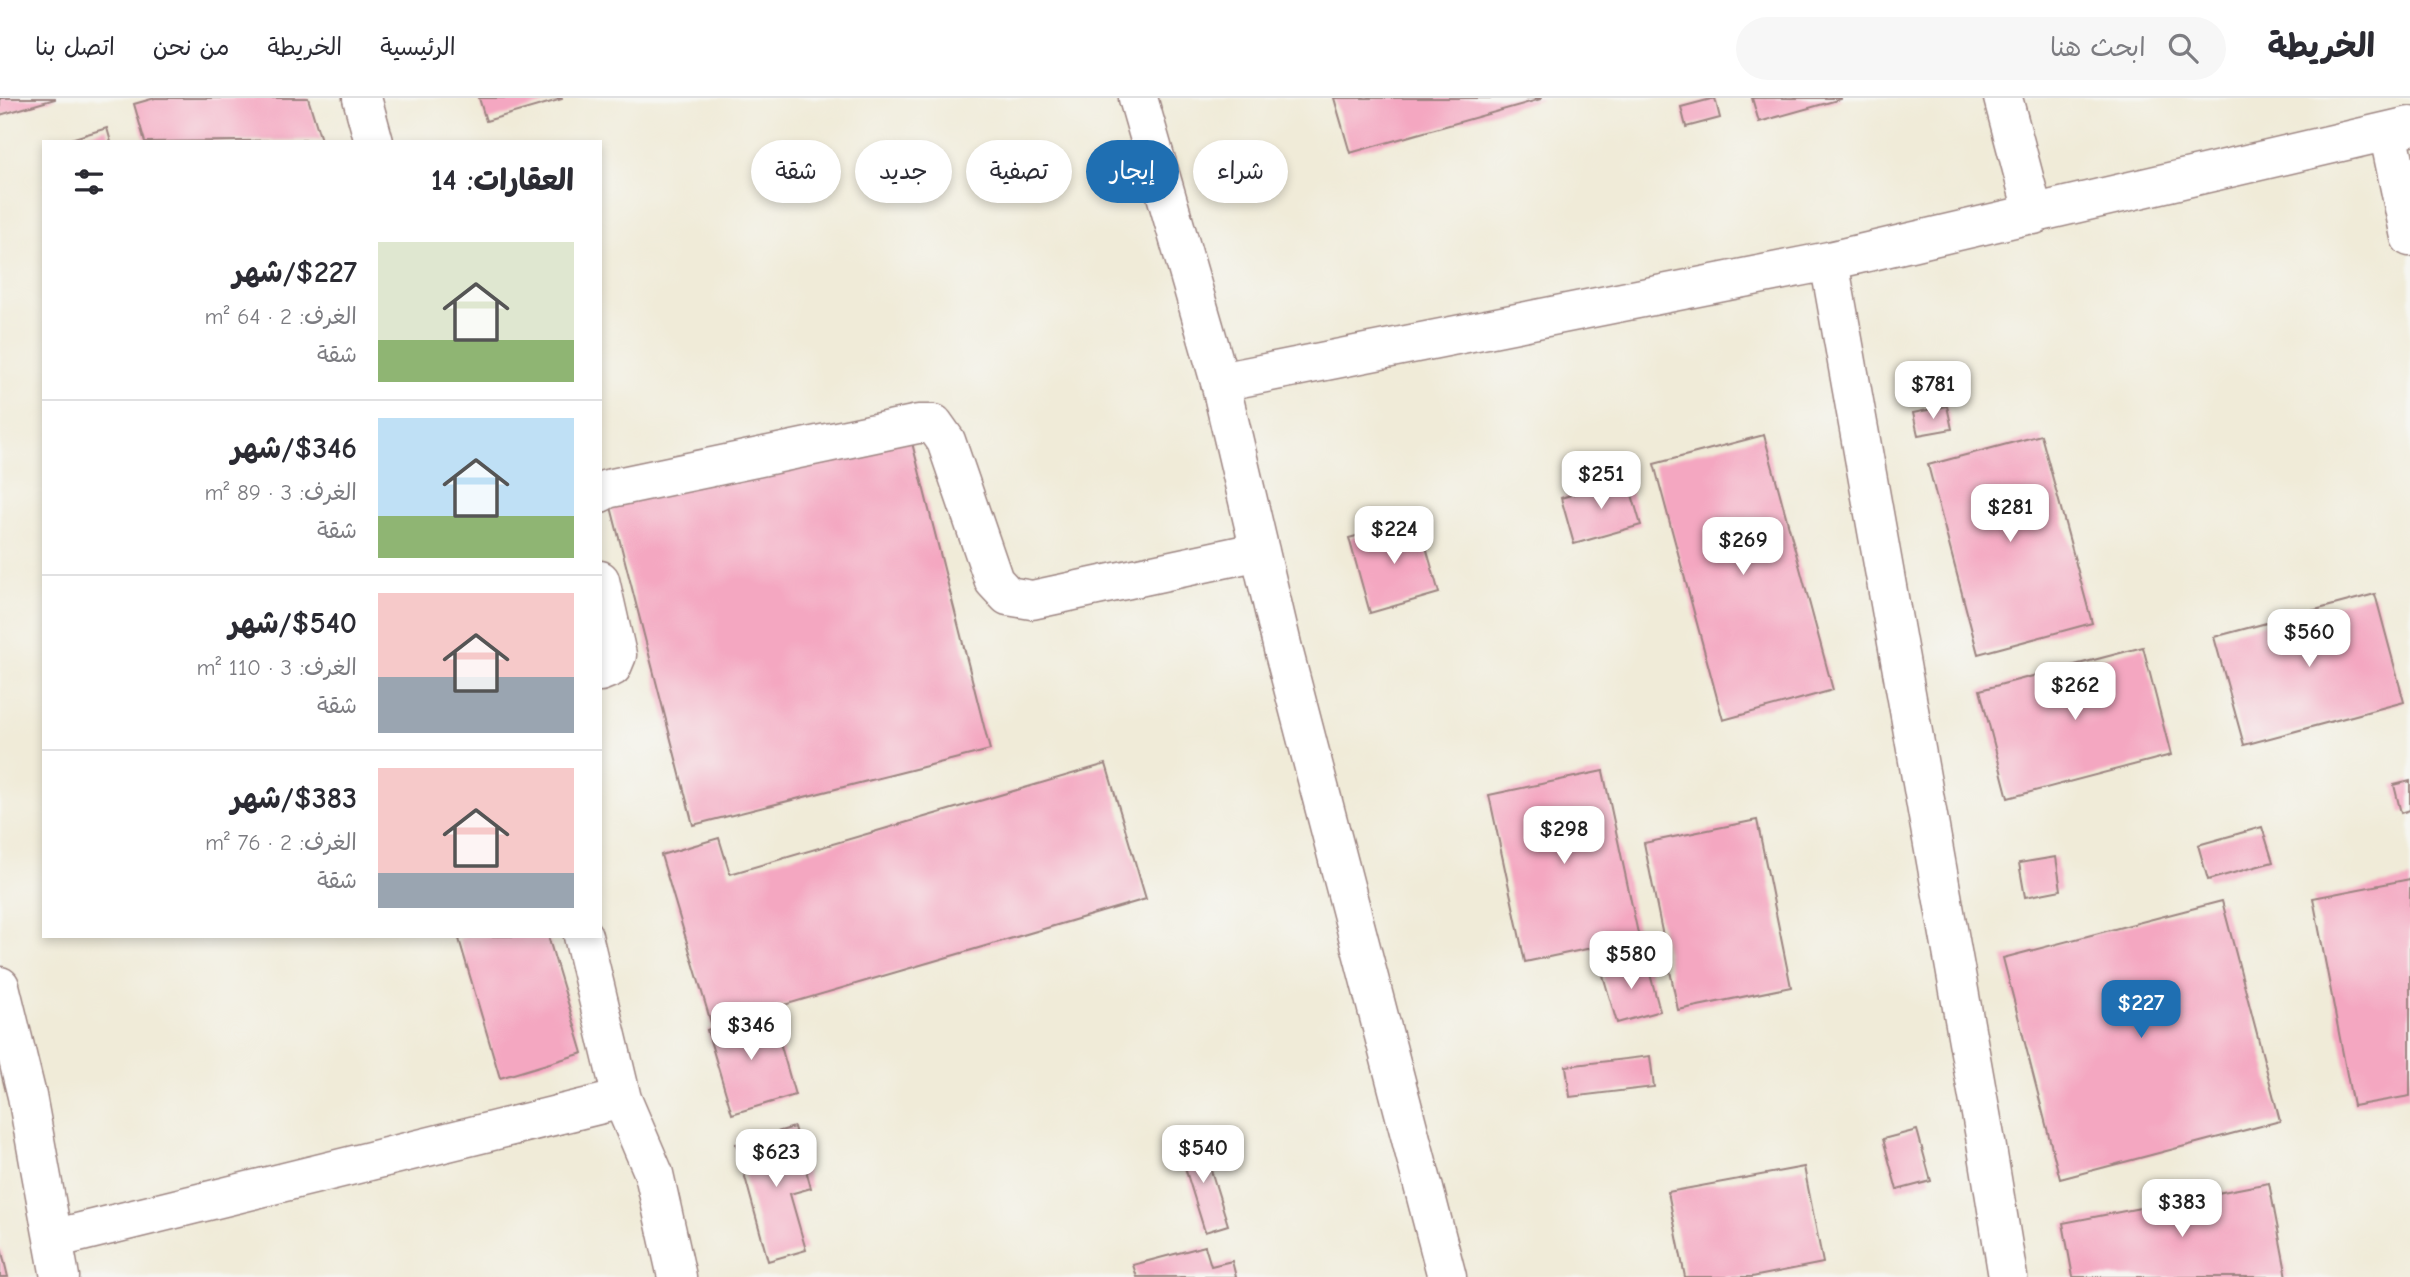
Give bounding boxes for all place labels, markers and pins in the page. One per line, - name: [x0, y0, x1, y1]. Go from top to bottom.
- pin: $781: [1892, 362, 1974, 421]
- pin: $251: [1560, 452, 1642, 511]
- pin: $281: [1969, 484, 2051, 544]
- pin: $224: [1353, 506, 1435, 566]
- pin: $269: [1702, 518, 1784, 577]
- pin: $560: [2268, 610, 2350, 669]
- pin: $262: [2034, 662, 2116, 722]
- pin: $298: [1523, 806, 1605, 866]
- pin: $580: [1590, 932, 1672, 991]
- pin: $227: [2100, 981, 2182, 1040]
- pin: $346: [710, 1002, 792, 1062]
- pin: $540: [1162, 1126, 1244, 1185]
- pin: $623: [735, 1130, 817, 1189]
- pin: $383: [2141, 1180, 2223, 1239]

